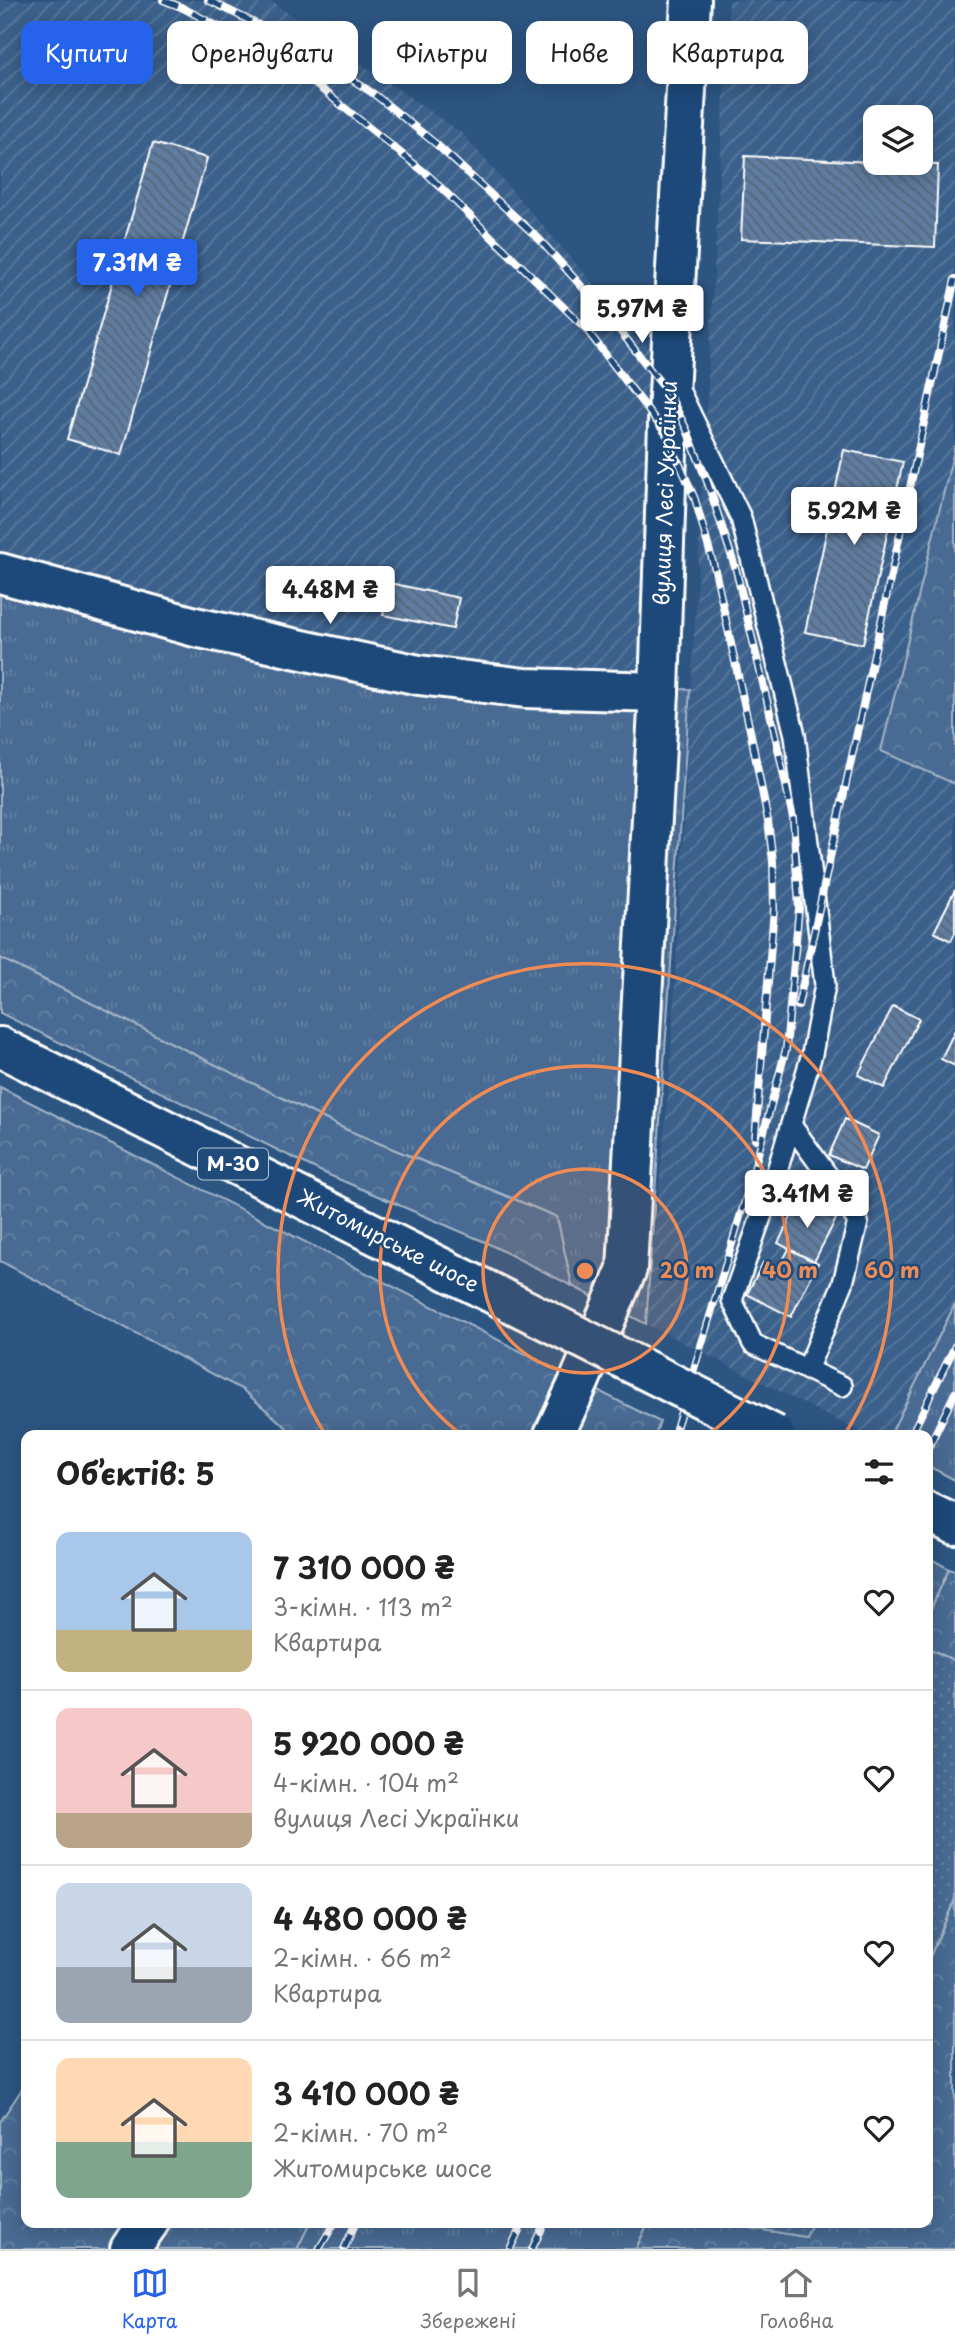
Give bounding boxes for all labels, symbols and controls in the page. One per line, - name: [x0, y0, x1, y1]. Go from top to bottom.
- chip: Купити: [21, 21, 153, 84]
- chip: Орендувати: [167, 21, 358, 84]
- chip: Фільтри: [372, 21, 512, 84]
- chip: Нове: [526, 21, 633, 84]
- chip: Квартира: [647, 21, 808, 84]
- map controls: [863, 105, 933, 175]
- button: layers: [863, 105, 933, 175]
- pin: 7.31M ₴: [72, 240, 202, 299]
- text: 7.31M ₴: [93, 244, 181, 279]
- pin: 5.97M ₴: [577, 286, 707, 345]
- text: 5.97M ₴: [597, 290, 687, 325]
- street label: вулиця Лесі Українки: [644, 380, 684, 606]
- pin: 5.92M ₴: [789, 488, 919, 547]
- text: 5.92M ₴: [807, 492, 901, 527]
- pin: 4.48M ₴: [265, 566, 395, 626]
- text: 4.48M ₴: [282, 571, 378, 606]
- road number: М-30: [198, 1148, 268, 1180]
- pin: 3.41M ₴: [742, 1170, 872, 1230]
- text: 3.41M ₴: [761, 1175, 853, 1210]
- street label: Житомирське шосе: [292, 1179, 485, 1299]
- text: 20 m: [660, 1253, 714, 1285]
- text: 40 m: [762, 1253, 818, 1285]
- text: 60 m: [864, 1253, 920, 1285]
- centre of rings: [573, 1259, 597, 1283]
- text: Об’єктів: 5: [56, 1450, 215, 1495]
- icon: filters: [860, 1453, 898, 1491]
- text: 7 310 000 ₴: [273, 1544, 455, 1589]
- icon: home: [112, 1560, 196, 1644]
- icon: heart: [860, 1583, 898, 1621]
- text: 3-кімн. · 113 m²: [273, 1589, 453, 1624]
- text: Квартира: [273, 1624, 381, 1659]
- text: 5 920 000 ₴: [273, 1720, 464, 1765]
- icon: home: [112, 1736, 196, 1820]
- icon: heart: [860, 1759, 898, 1797]
- text: 4-кімн. · 104 m²: [273, 1765, 459, 1800]
- text: вулиця Лесі Українки: [273, 1800, 519, 1835]
- text: 4 480 000 ₴: [273, 1895, 467, 1940]
- icon: home: [112, 1911, 196, 1995]
- icon: heart: [860, 1934, 898, 1972]
- text: 2-кімн. · 66 m²: [273, 1940, 452, 1975]
- text: Квартира: [273, 1975, 381, 2010]
- text: 3 410 000 ₴: [273, 2070, 459, 2115]
- icon: home: [112, 2086, 196, 2170]
- icon: heart: [860, 2109, 898, 2147]
- text: 2-кімн. · 70 m²: [273, 2115, 448, 2150]
- text: Житомирське шосе: [273, 2150, 492, 2185]
- tab: Карта: [122, 2264, 177, 2334]
- tab: Збережені: [421, 2264, 516, 2334]
- tab: Головна: [760, 2264, 833, 2334]

